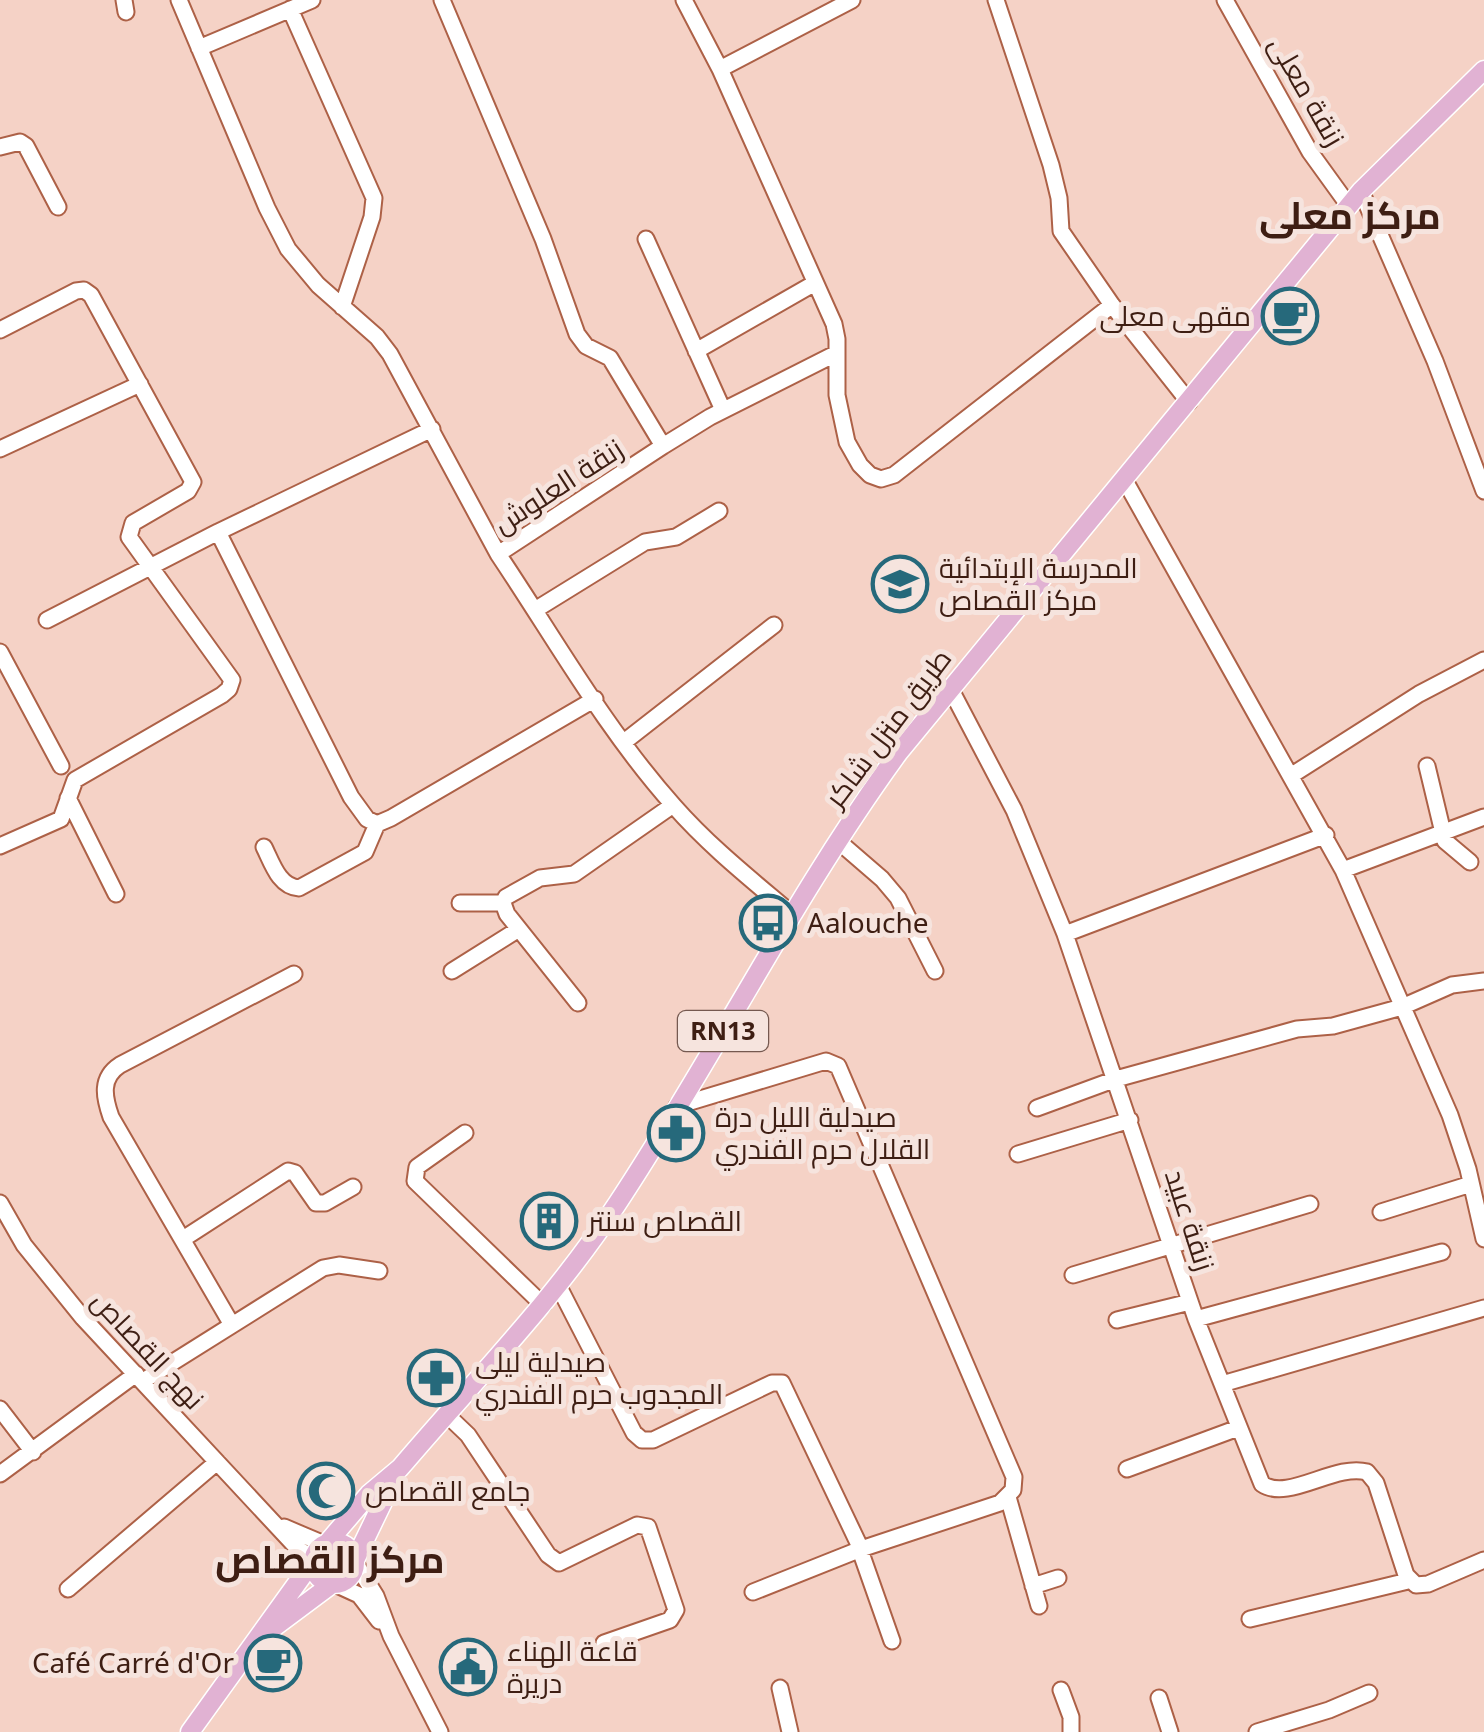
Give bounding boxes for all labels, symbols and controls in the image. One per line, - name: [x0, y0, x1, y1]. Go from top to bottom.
- street label: زنقة معلى: [1261, 28, 1355, 153]
- district label: مركز معلى: [1259, 188, 1441, 240]
- cafe icon: مقهى معلى: [1260, 286, 1320, 346]
- place label: مقهى معلى: [1099, 296, 1251, 334]
- street label: زنقة العلوش: [485, 429, 630, 541]
- place label: المدرسة الإبتدائية مركز القصاص: [939, 548, 1138, 618]
- school or university icon: المدرسة الإبتدائية مركز القصاص: [870, 554, 930, 614]
- street label: طريق منزل شاكر: [814, 640, 959, 816]
- bus stop icon: Aalouche: [738, 893, 798, 953]
- place label: Aalouche: [807, 903, 929, 941]
- road number: RN13: [678, 1011, 768, 1051]
- place label: صيدلية الليل درة القلال حرم الفندري: [715, 1097, 930, 1171]
- pharmacy icon: صيدلية الليل درة القلال حرم الفندري: [646, 1103, 706, 1163]
- street label: زنقة عبيد: [1157, 1164, 1225, 1275]
- building icon: القصاص سنتر: [519, 1191, 579, 1251]
- place label: القصاص سنتر: [586, 1201, 742, 1239]
- street label: نهج القصاص: [83, 1282, 214, 1418]
- place label: صيدلية ليلى المجدوب حرم الفندري: [475, 1342, 723, 1416]
- pharmacy icon: صيدلية ليلى المجدوب حرم الفندري: [406, 1348, 466, 1408]
- mosque icon: جامع القصاص: [296, 1461, 356, 1521]
- place label: جامع القصاص: [365, 1471, 530, 1510]
- district label: مركز القصاص: [215, 1532, 445, 1584]
- place label: قاعة الهناء دريرة: [507, 1631, 638, 1701]
- cafe icon: Café Carré d'Or: [243, 1633, 303, 1693]
- public building icon: قاعة الهناء دريرة: [438, 1637, 498, 1697]
- place label: Café Carré d'Or: [32, 1643, 234, 1681]

